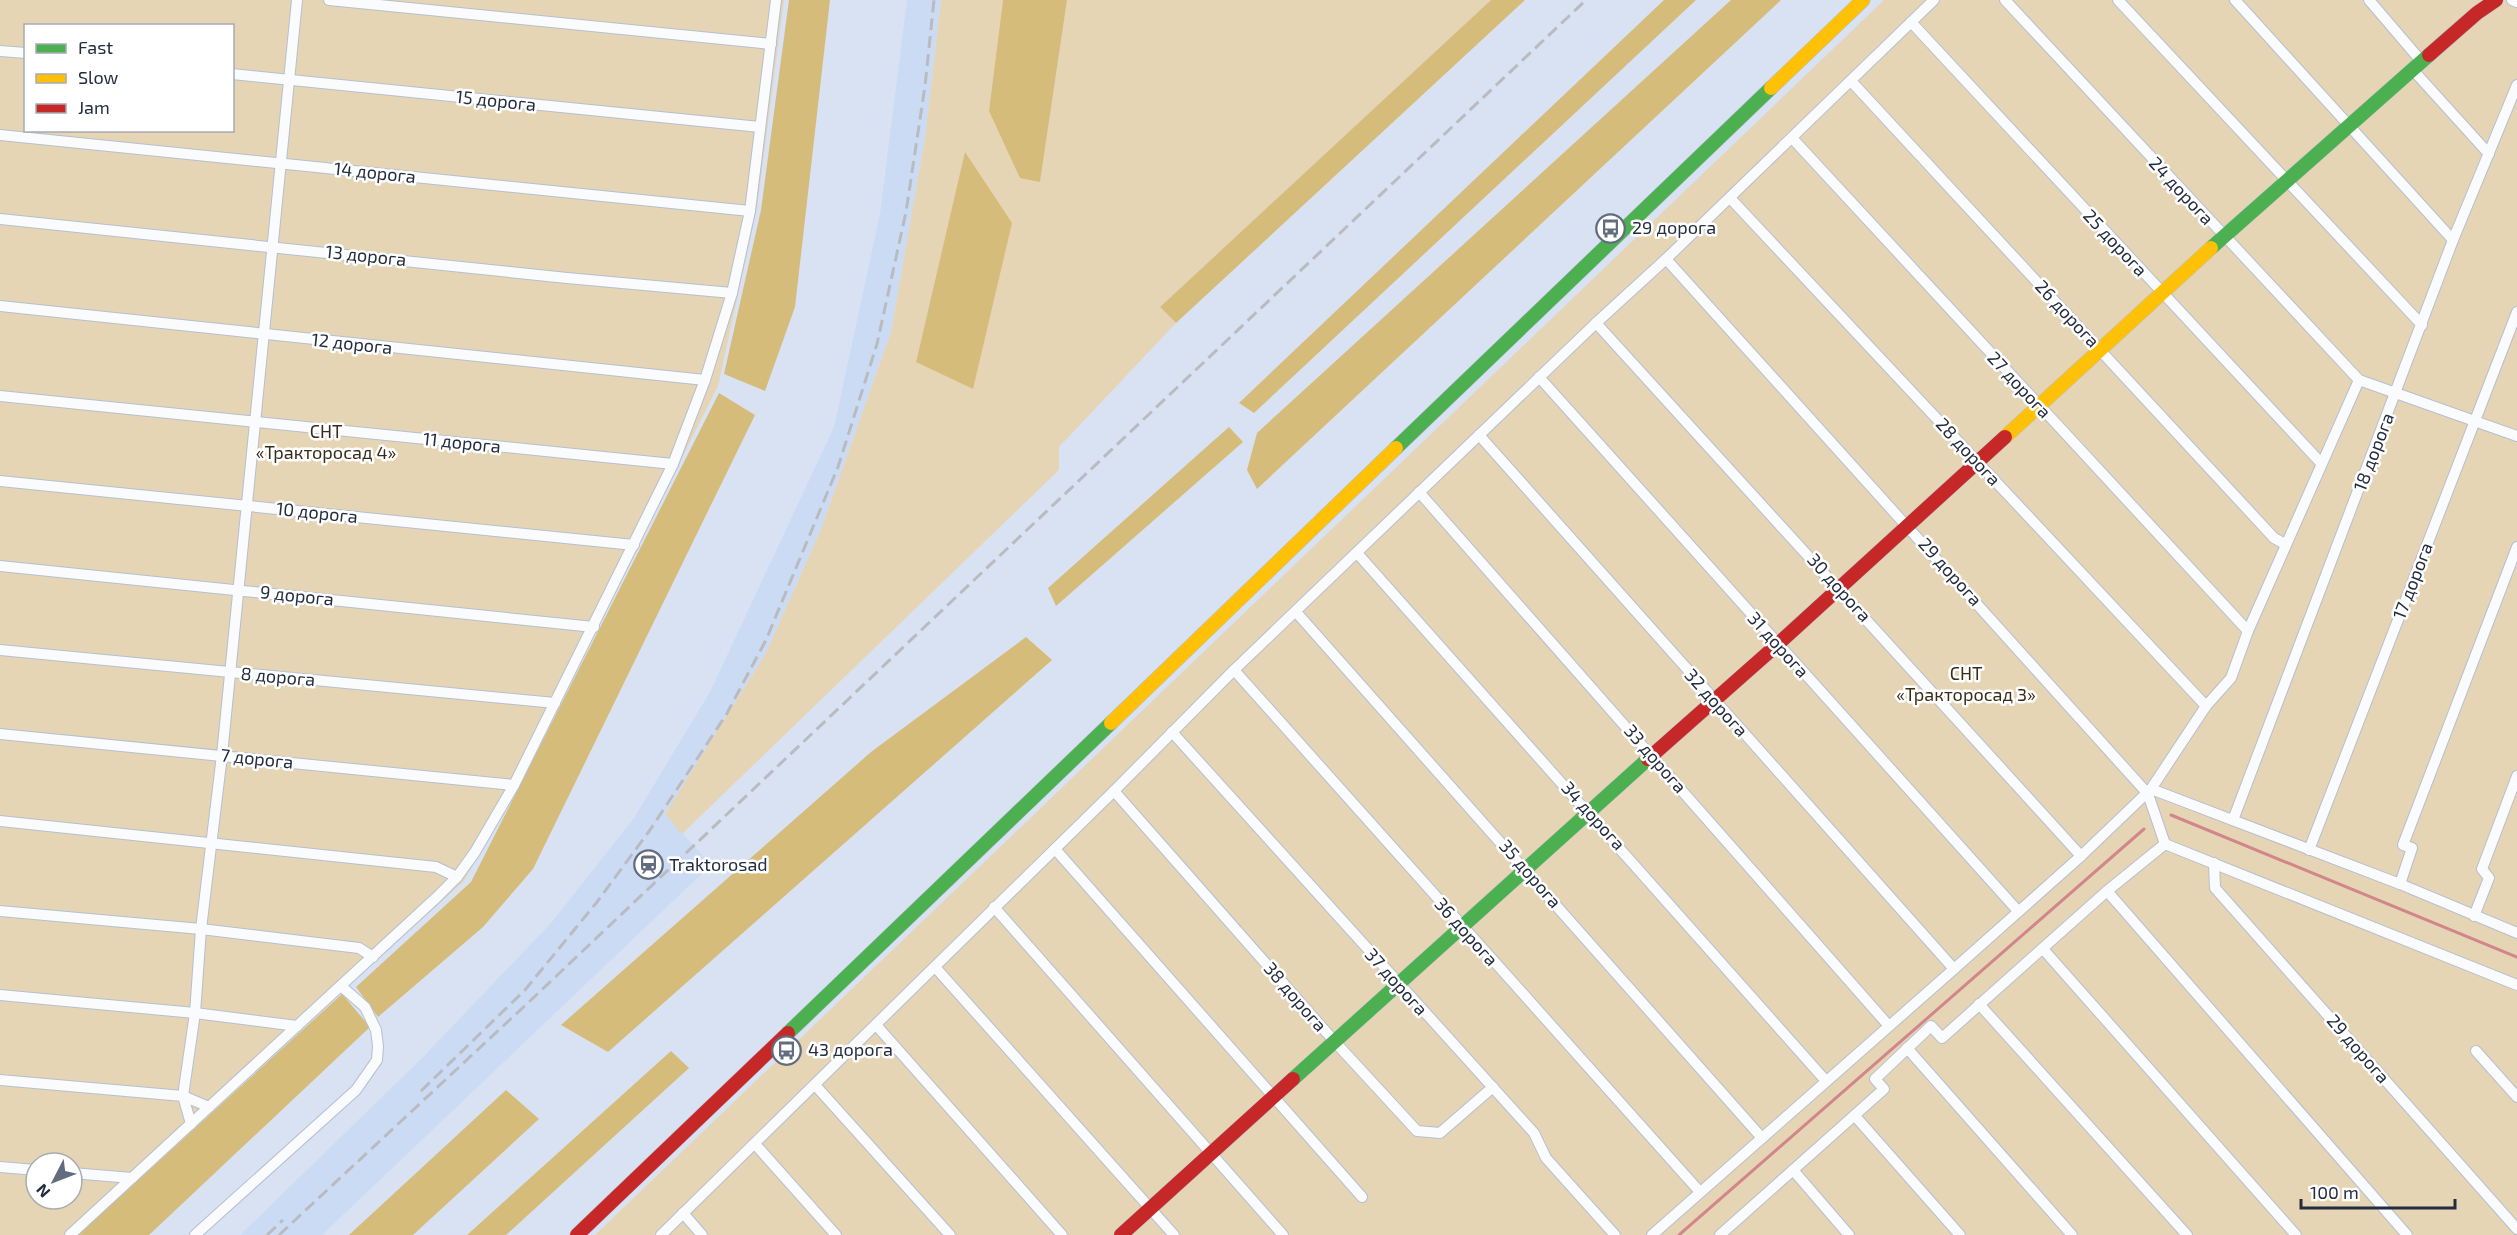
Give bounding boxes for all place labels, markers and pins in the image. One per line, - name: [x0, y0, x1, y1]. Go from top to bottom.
- bus stop icon: 29 дорога: [1595, 212, 1627, 244]
- place label: 29 дорога: [1632, 216, 1716, 238]
- station icon: Traktorosad: [632, 849, 664, 881]
- place label: Traktorosad: [669, 853, 768, 875]
- bus stop icon: 43 дорога: [771, 1034, 803, 1066]
- place label: 43 дорога: [808, 1038, 893, 1060]

